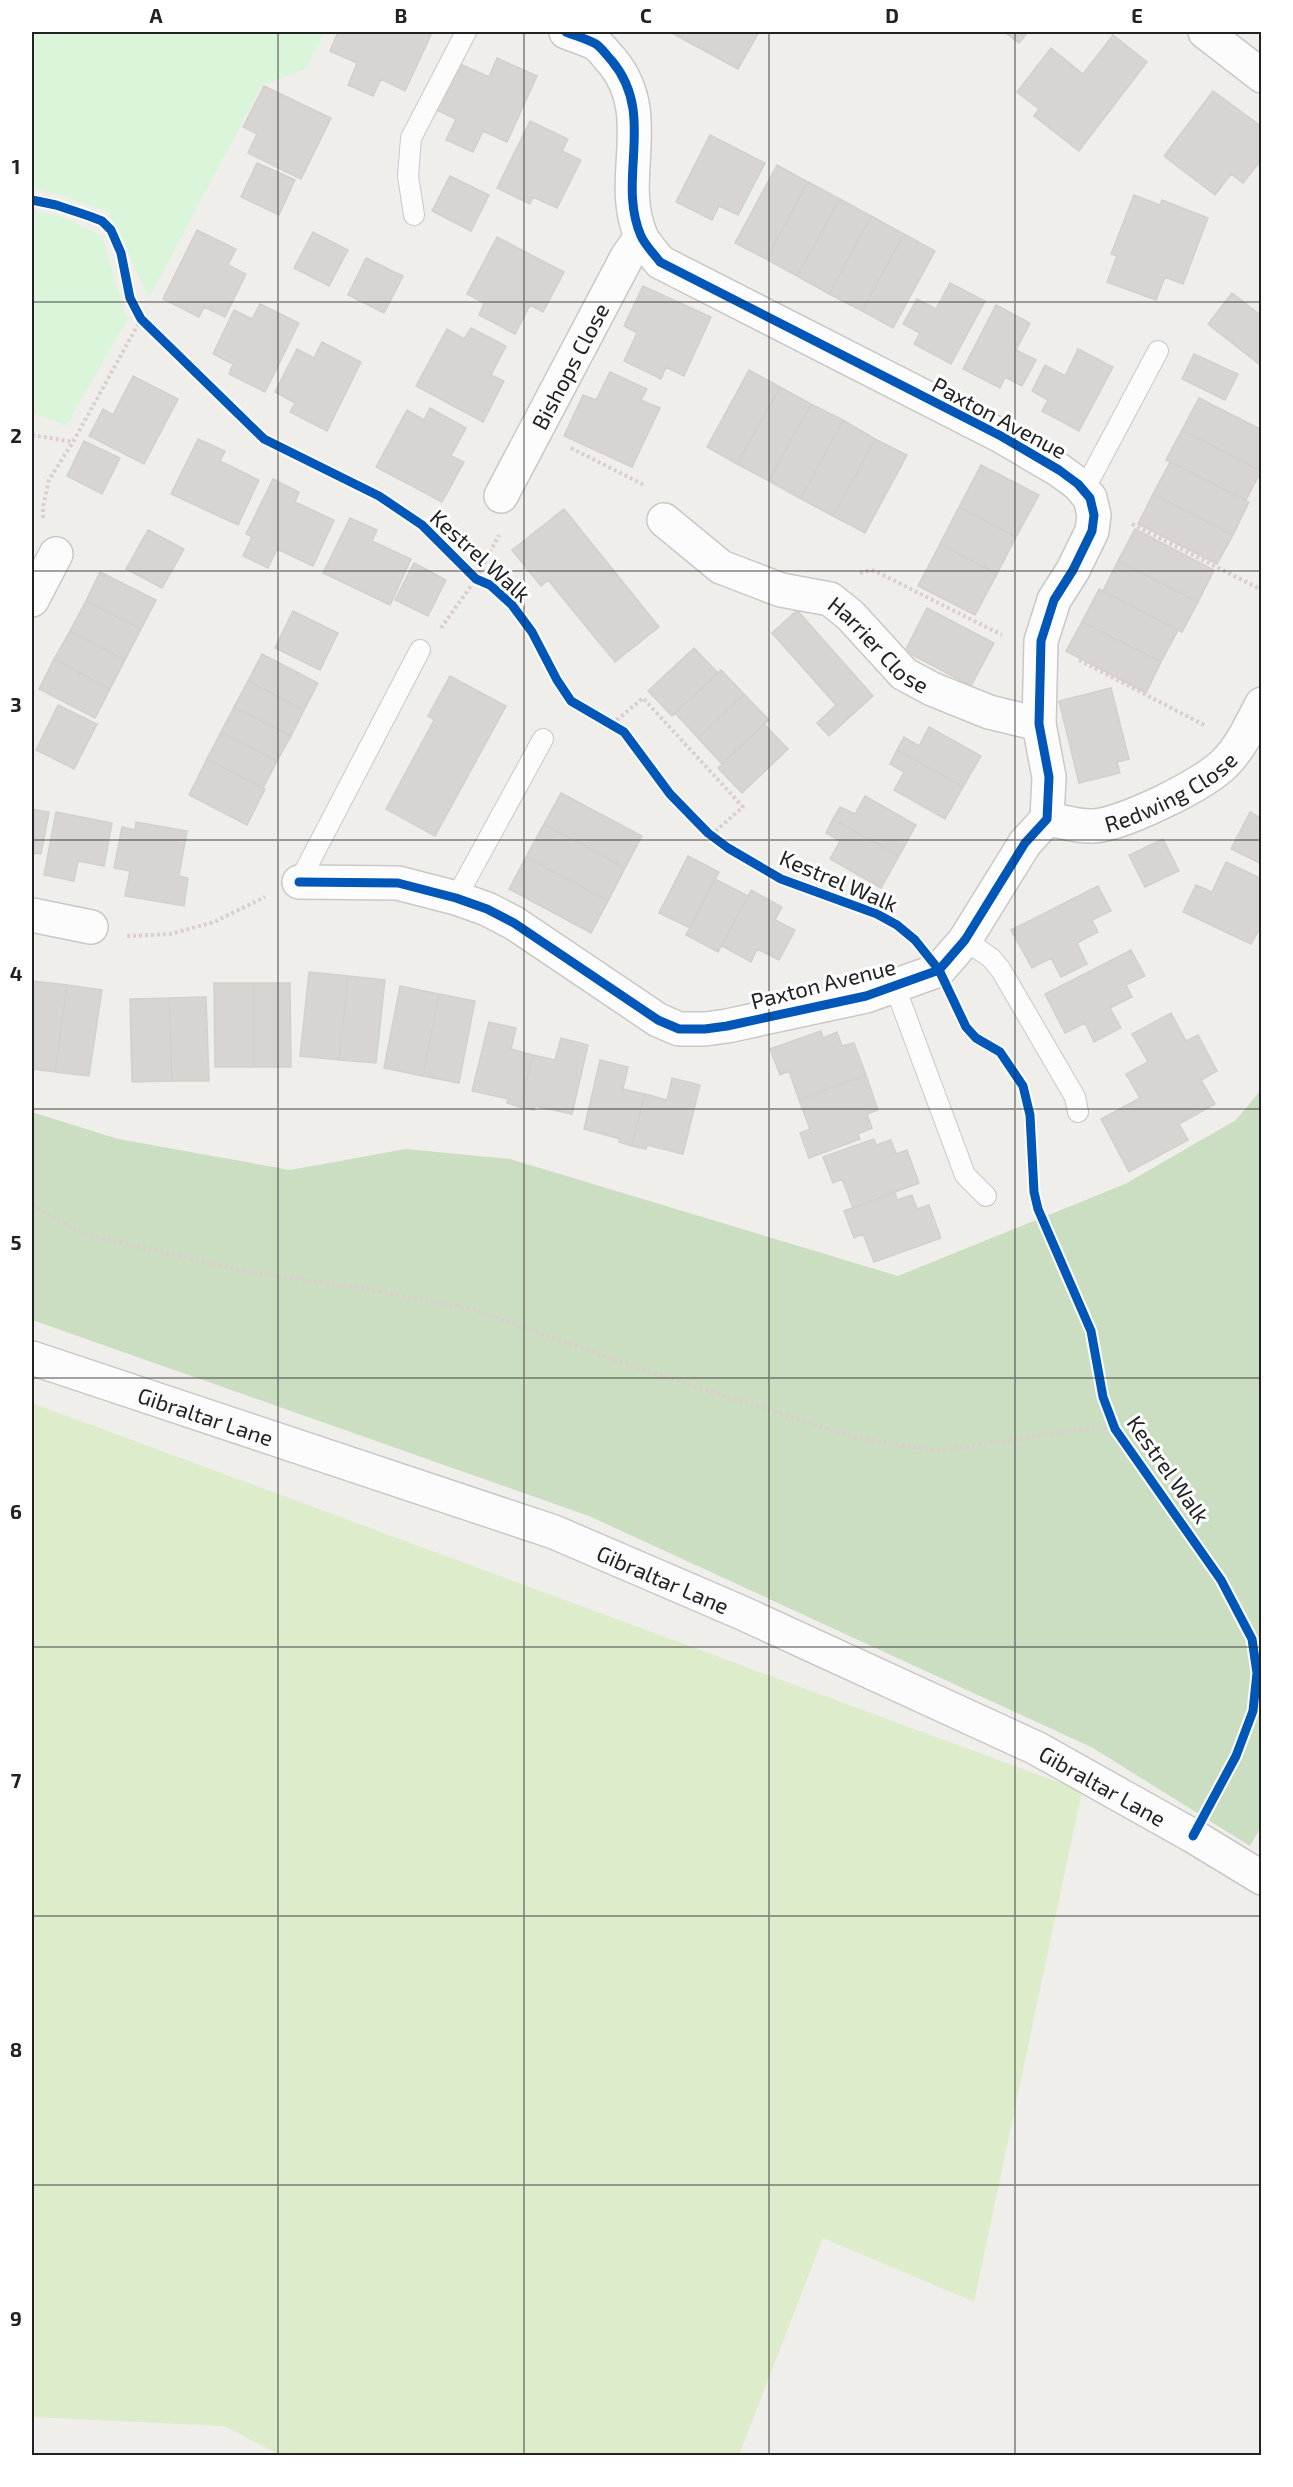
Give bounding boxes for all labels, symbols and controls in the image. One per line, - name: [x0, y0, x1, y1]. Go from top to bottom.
- text: A: [149, 3, 163, 27]
- text: B: [395, 3, 407, 27]
- text: C: [640, 3, 652, 27]
- text: D: [885, 3, 899, 27]
- text: E: [1131, 3, 1143, 27]
- text: 1: [12, 154, 20, 178]
- street label: Bishops Close: [526, 298, 613, 434]
- street label: Paxton Avenue: [928, 371, 1072, 463]
- text: 2: [10, 423, 22, 447]
- street label: Kestrel Walk: [426, 503, 536, 607]
- street label: Harrier Close: [824, 590, 933, 698]
- text: 3: [10, 692, 22, 716]
- street label: Redwing Close: [1101, 746, 1242, 837]
- street label: Kestrel Walk: [776, 844, 902, 916]
- street label: Paxton Avenue: [748, 952, 898, 1014]
- text: 4: [10, 961, 23, 985]
- text: 5: [10, 1230, 22, 1254]
- street label: Gibraltar Lane: [135, 1381, 277, 1450]
- street label: Kestrel Walk: [1122, 1410, 1216, 1528]
- text: 6: [10, 1499, 22, 1523]
- street label: Gibraltar Lane: [593, 1539, 733, 1619]
- street label: Gibraltar Lane: [1035, 1740, 1171, 1831]
- text: 7: [11, 1768, 22, 1792]
- text: 8: [10, 2037, 22, 2061]
- text: 9: [10, 2306, 22, 2330]

